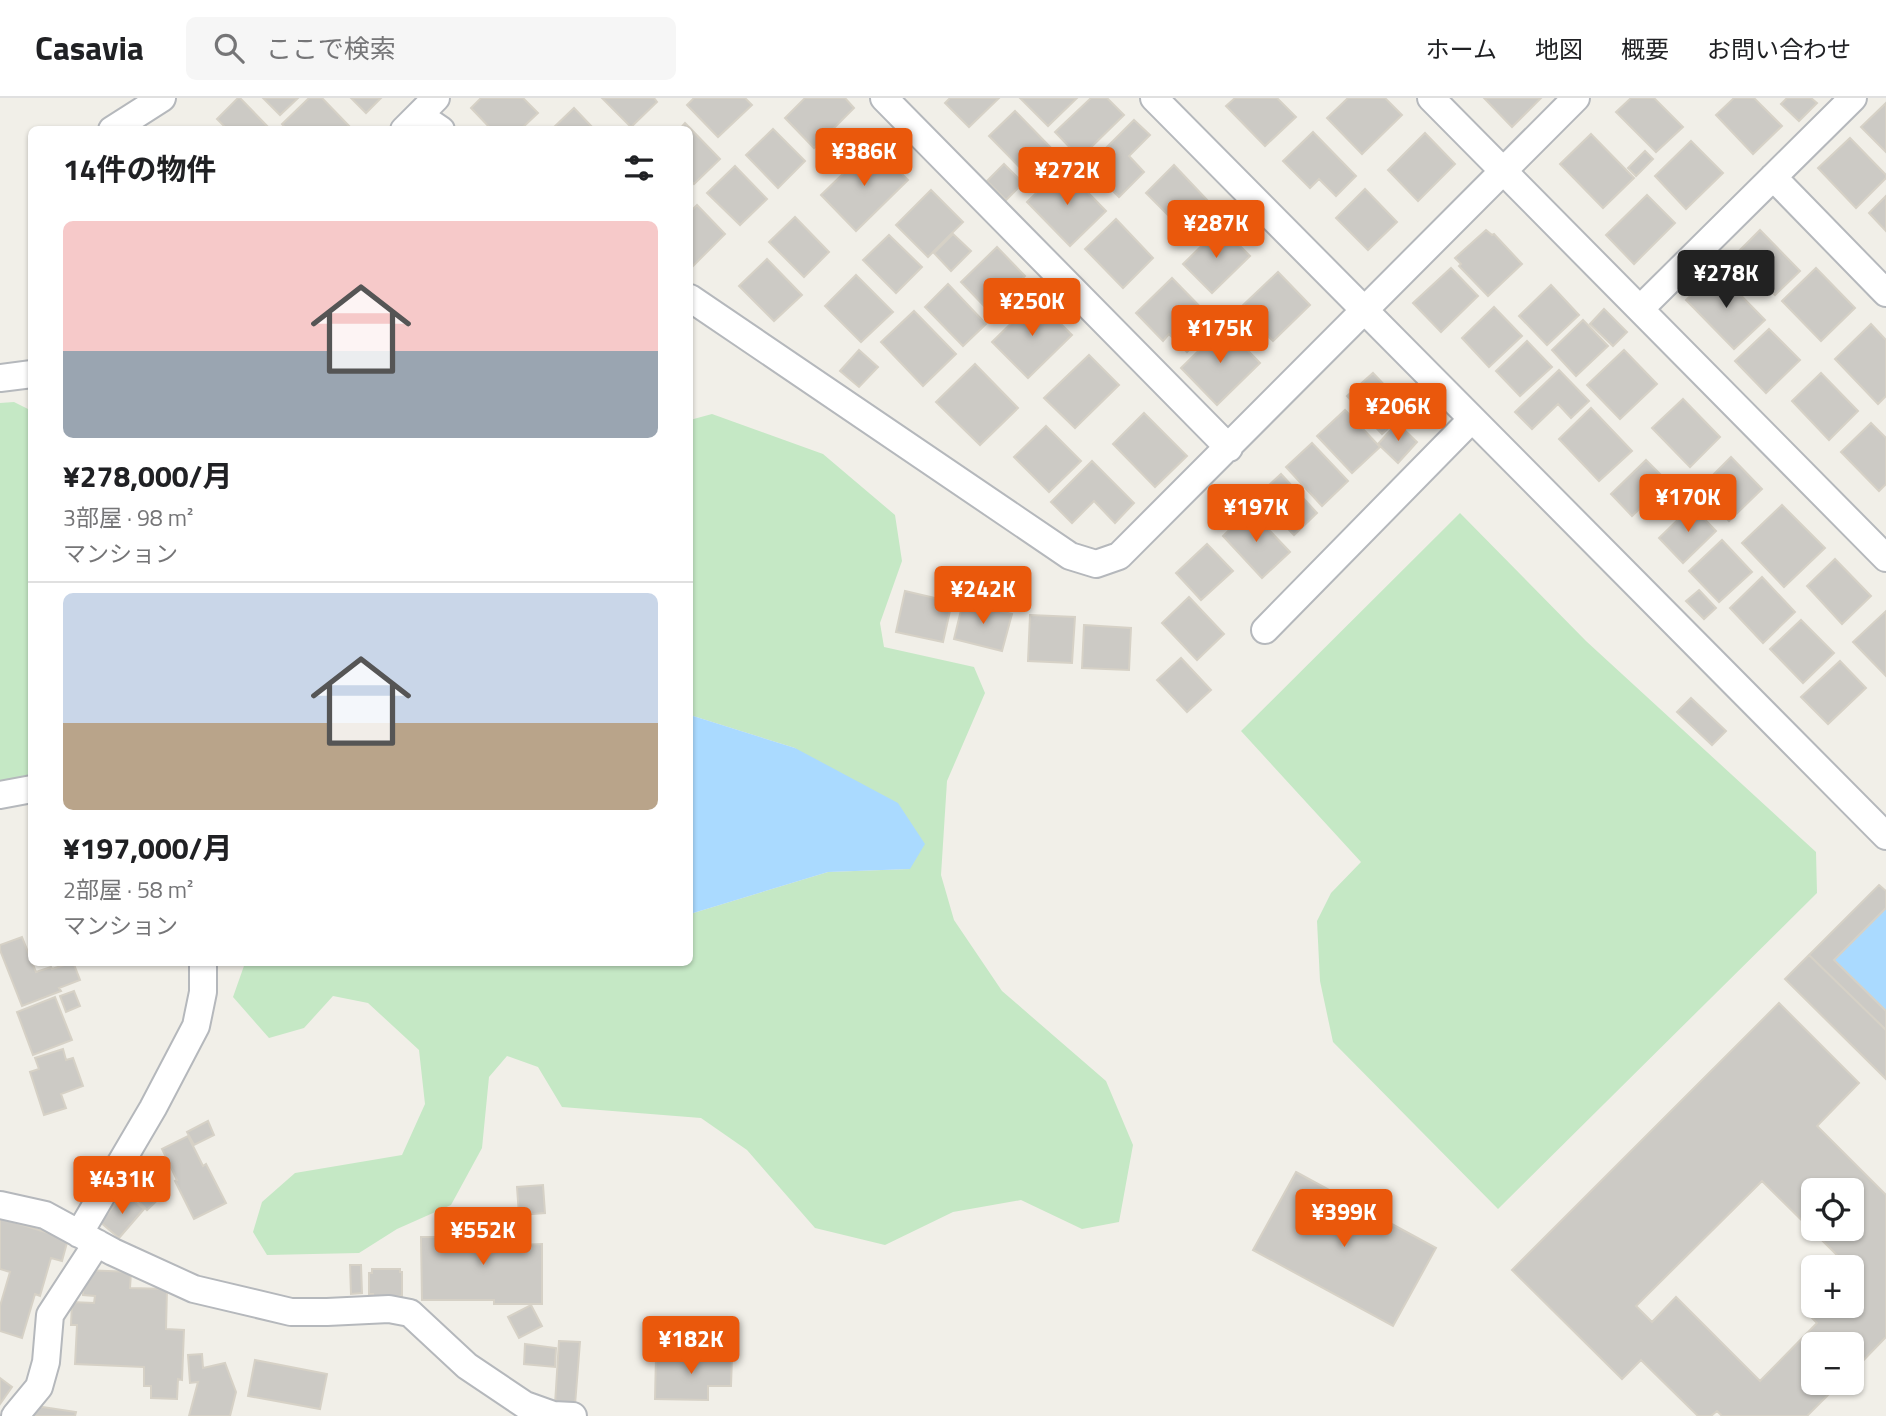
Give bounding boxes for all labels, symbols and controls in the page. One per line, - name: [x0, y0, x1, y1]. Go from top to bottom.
- search box: [186, 17, 676, 80]
- text: Casavia: [35, 23, 144, 73]
- icon: search: [210, 29, 248, 67]
- text: ここで検索: [266, 29, 396, 68]
- text: ホーム: [1426, 31, 1497, 67]
- text: 地図: [1535, 31, 1583, 67]
- text: 概要: [1621, 31, 1669, 67]
- text: お問い合わせ: [1707, 31, 1851, 67]
- pin: ¥386K: [815, 129, 913, 188]
- text: ¥386K: [831, 133, 897, 168]
- text: 14件の物件: [63, 146, 217, 192]
- pin: ¥272K: [1018, 148, 1116, 207]
- icon: filters: [620, 149, 658, 187]
- text: ¥272K: [1034, 152, 1100, 187]
- pin: ¥287K: [1167, 200, 1265, 260]
- text: ¥287K: [1183, 205, 1249, 240]
- pin: ¥278K: [1677, 250, 1775, 310]
- text: ¥278K: [1693, 255, 1759, 290]
- icon: home: [298, 266, 424, 392]
- pin: ¥250K: [983, 278, 1081, 338]
- text: ¥250K: [999, 283, 1065, 318]
- pin: ¥175K: [1171, 306, 1269, 365]
- text: ¥175K: [1187, 310, 1253, 345]
- pin: ¥206K: [1349, 384, 1447, 443]
- text: ¥206K: [1365, 388, 1431, 423]
- text: ¥278,000/月: [63, 453, 232, 499]
- pin: ¥170K: [1639, 474, 1737, 534]
- text: ¥170K: [1655, 479, 1721, 514]
- pin: ¥197K: [1207, 484, 1305, 544]
- text: ¥197K: [1223, 489, 1289, 524]
- text: 3部屋 · 98 m²: [63, 500, 193, 535]
- text: マンション: [63, 536, 178, 571]
- pin: ¥242K: [934, 566, 1032, 626]
- text: ¥242K: [950, 571, 1016, 606]
- icon: home: [298, 638, 424, 764]
- text: ¥197,000/月: [63, 825, 232, 871]
- text: 2部屋 · 58 m²: [63, 872, 193, 907]
- text: マンション: [63, 908, 178, 943]
- pin: ¥431K: [73, 1156, 171, 1216]
- text: ¥431K: [89, 1161, 155, 1196]
- map controls: [1801, 1178, 1864, 1395]
- button: locate: [1801, 1178, 1864, 1241]
- pin: ¥399K: [1295, 1190, 1393, 1249]
- text: ¥399K: [1311, 1194, 1377, 1229]
- pin: ¥552K: [434, 1208, 532, 1267]
- text: ¥552K: [450, 1212, 516, 1247]
- button: +: [1801, 1255, 1864, 1318]
- pin: ¥182K: [642, 1316, 740, 1376]
- text: ¥182K: [658, 1321, 724, 1356]
- button: −: [1801, 1332, 1864, 1395]

